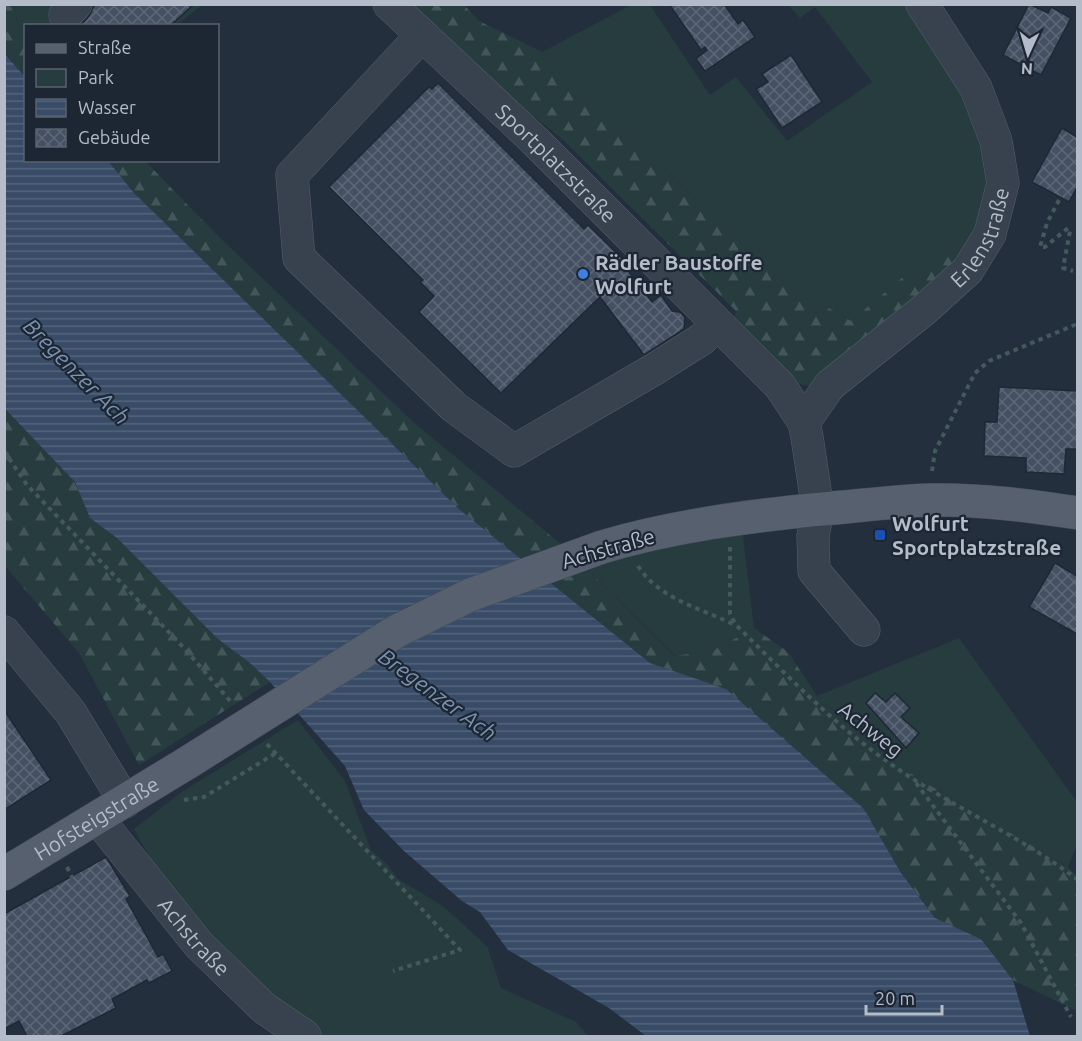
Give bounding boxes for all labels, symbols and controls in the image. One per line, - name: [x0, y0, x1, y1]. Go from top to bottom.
- legend: [24, 24, 219, 162]
- north arrow: [998, 24, 1058, 84]
- text: Straße: [78, 37, 131, 57]
- text: N: [1020, 60, 1034, 78]
- text: Park: [78, 67, 114, 87]
- text: Wasser: [78, 97, 136, 117]
- street label: Sportplatzstraße: [491, 99, 621, 227]
- text: Gebäude: [78, 127, 150, 147]
- street label: Erlenstraße: [945, 185, 1013, 292]
- place label: Rädler Baustoffe Wolfurt: [595, 250, 763, 298]
- marker: Rädler Baustoffe Wolfurt: [576, 267, 590, 281]
- water label: Bregenzer Ach: [19, 313, 135, 429]
- place label: Wolfurt Sportplatzstraße: [892, 511, 1061, 559]
- street label: Achstraße: [559, 523, 657, 573]
- marker: Wolfurt Sportplatzstraße: [873, 528, 887, 542]
- water label: Bregenzer Ach: [374, 643, 502, 745]
- street label: Achweg: [834, 696, 908, 762]
- street label: Hofsteigstraße: [30, 771, 163, 865]
- street label: Achstraße: [154, 893, 235, 980]
- scale bar: [866, 978, 942, 1016]
- text: 20 m: [875, 988, 915, 1008]

